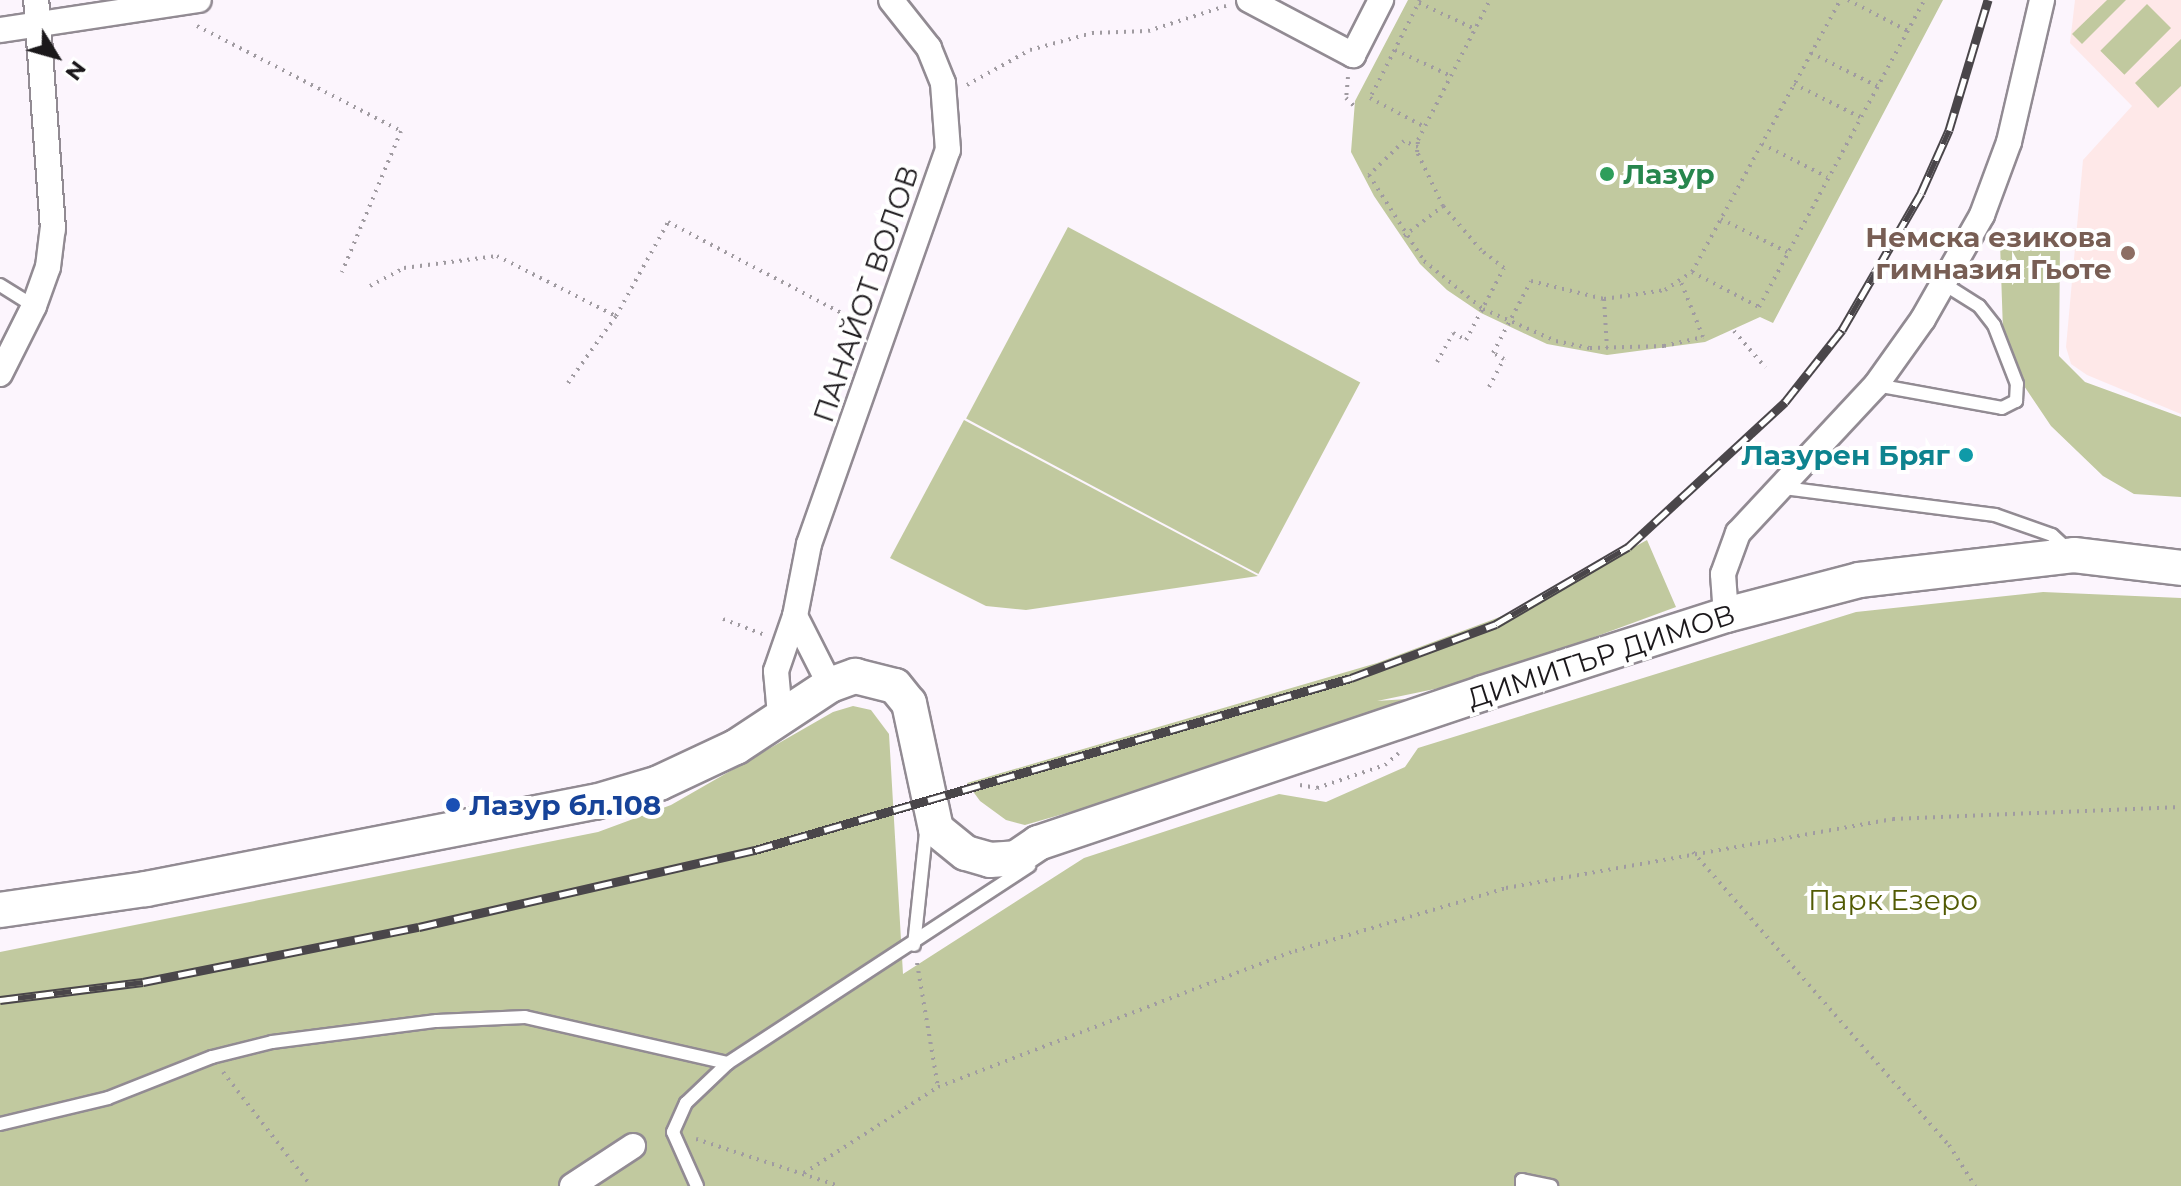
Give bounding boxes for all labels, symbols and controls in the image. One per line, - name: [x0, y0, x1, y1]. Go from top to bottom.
- north arrow: [16, 16, 96, 96]
- text: N: [59, 56, 92, 86]
- place label: Лазур: [1623, 157, 1715, 191]
- street label: ПАНАЙОТ ВОЛОВ: [806, 161, 926, 427]
- marker: Лазур: [1598, 165, 1616, 183]
- place label: Немска езикова гимназия Гьоте: [1865, 220, 2112, 286]
- marker: Немска езикова гимназия Гьоте: [2119, 244, 2137, 262]
- place label: Лазурен Бряг: [1741, 438, 1950, 472]
- marker: Лазурен Бряг: [1957, 446, 1975, 464]
- street label: ДИМИТЪР ДИМОВ: [1463, 597, 1739, 715]
- place label: Лазур бл.108: [469, 788, 661, 822]
- marker: Лазур бл.108: [444, 796, 462, 814]
- park label: Парк Езеро: [1808, 883, 1978, 917]

